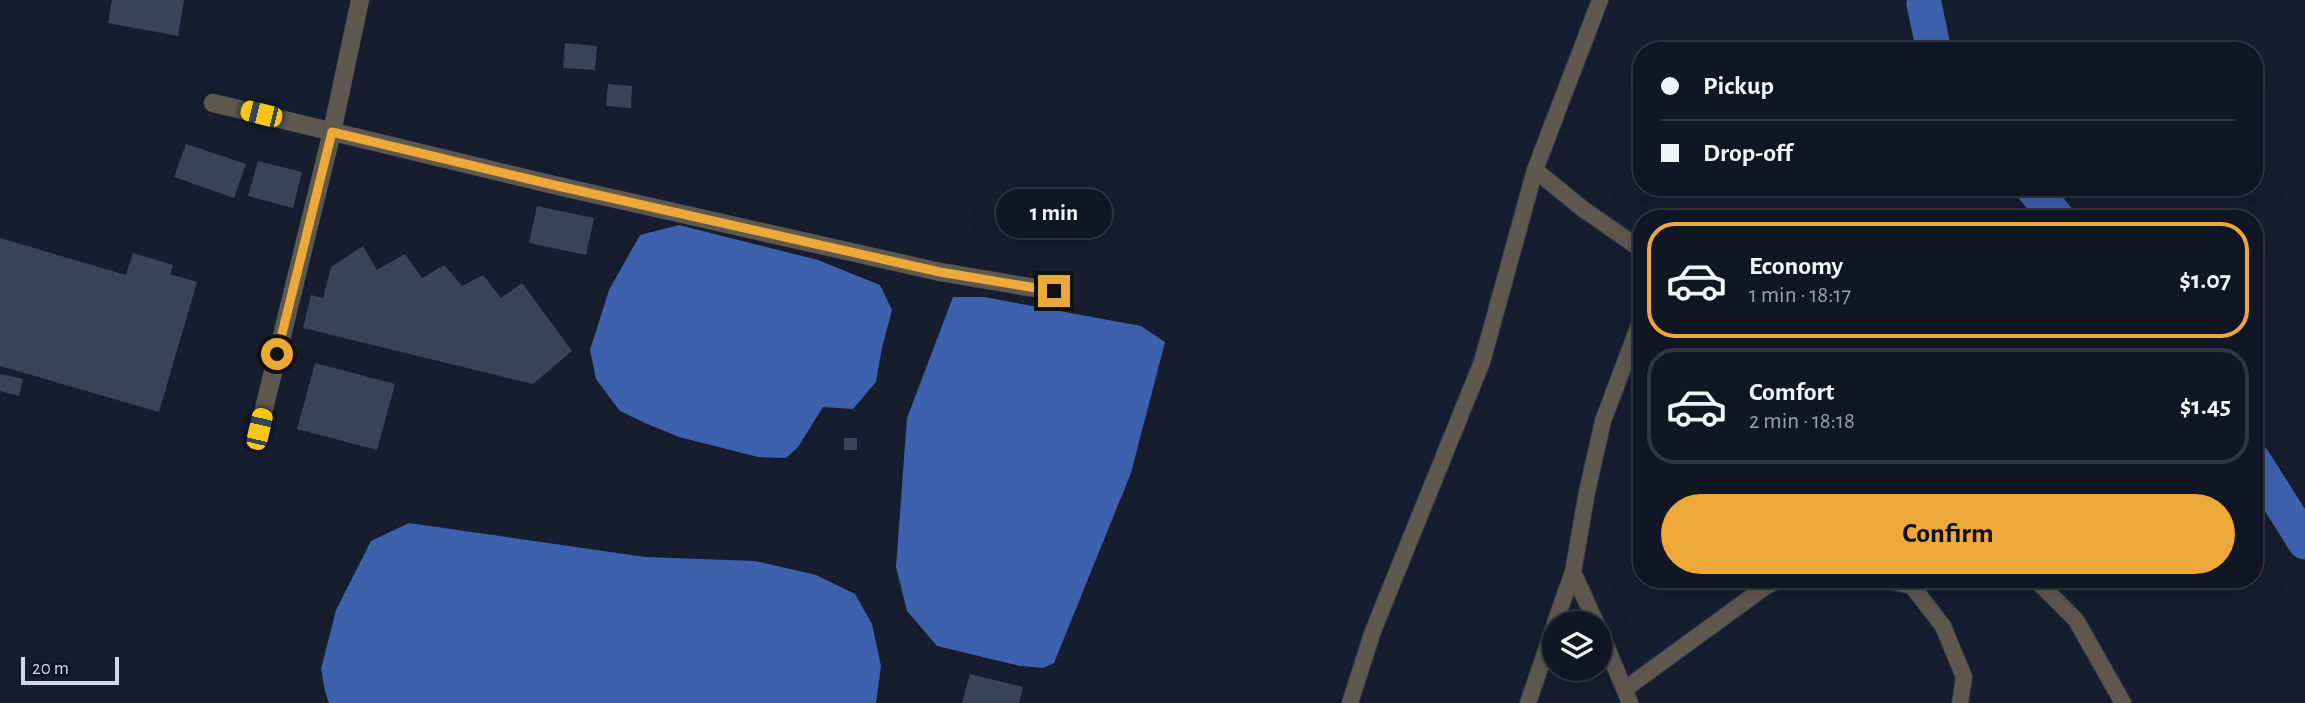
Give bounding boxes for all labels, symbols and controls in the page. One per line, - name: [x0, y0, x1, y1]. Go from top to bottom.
- text: Pickup: [1703, 73, 1774, 99]
- car: [239, 99, 284, 129]
- text: Drop-off: [1703, 140, 1792, 166]
- callout: 1 min: [996, 190, 1112, 238]
- text: 1 min: [1030, 202, 1078, 225]
- icon: car: [1665, 249, 1728, 312]
- text: Economy: [1749, 253, 1843, 279]
- text: $1.07: [2179, 267, 2231, 293]
- route end: [1038, 275, 1070, 307]
- text: 1 min · 18:17: [1749, 284, 1851, 307]
- route start: [261, 338, 293, 370]
- icon: car: [1665, 375, 1728, 438]
- text: Comfort: [1749, 379, 1834, 405]
- text: $1.45: [2180, 393, 2231, 419]
- car: [245, 406, 274, 452]
- text: 2 min · 18:18: [1749, 410, 1855, 433]
- button: Confirm: [1661, 494, 2235, 574]
- map controls: [1542, 611, 1612, 681]
- button: layers: [1542, 611, 1612, 681]
- scale bar: [21, 654, 119, 686]
- text: 20 m: [32, 659, 69, 678]

